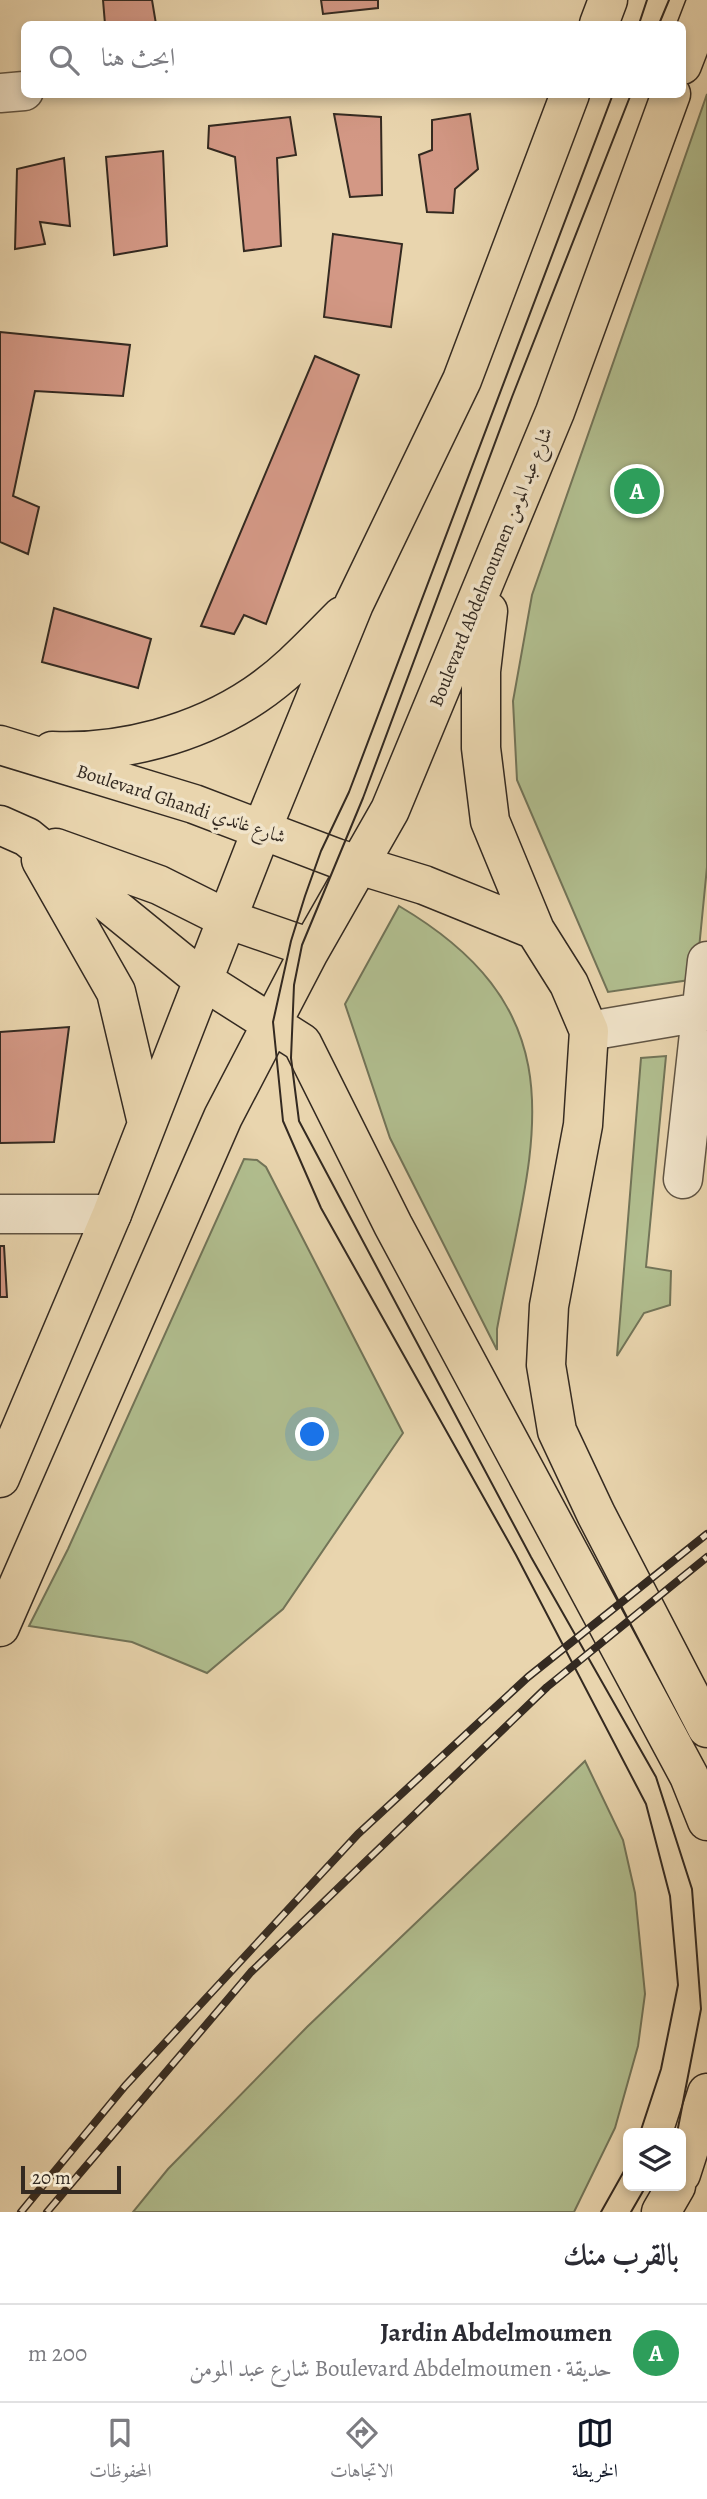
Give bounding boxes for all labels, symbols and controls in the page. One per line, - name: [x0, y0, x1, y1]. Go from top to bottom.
- search box: [21, 21, 686, 98]
- text: ابحث هنا: [101, 40, 176, 75]
- icon: search: [45, 41, 83, 79]
- street label: Boulevard Abdelmoumen شارع عبد المومن: [423, 423, 561, 711]
- pin: A: [614, 465, 660, 517]
- street label: Boulevard Ghandi شارع غاندي: [72, 758, 289, 852]
- your location: [295, 1417, 329, 1451]
- map controls: [623, 2128, 686, 2191]
- button: layers: [623, 2128, 686, 2191]
- scale bar: [21, 2163, 121, 2195]
- text: 20 m: [32, 2165, 71, 2191]
- text: بالقرب منك: [563, 2235, 679, 2275]
- text: Jardin Abdelmoumen: [380, 2315, 612, 2350]
- text: 200 m: [28, 2338, 87, 2369]
- text: A: [649, 2338, 663, 2369]
- text: حديقة · Boulevard Abdelmoumen شارع عبد المومن: [189, 2353, 612, 2384]
- tab: المحفوظات: [89, 2414, 152, 2489]
- tab: الاتجاهات: [330, 2414, 393, 2489]
- tab: الخريطة: [572, 2414, 618, 2489]

